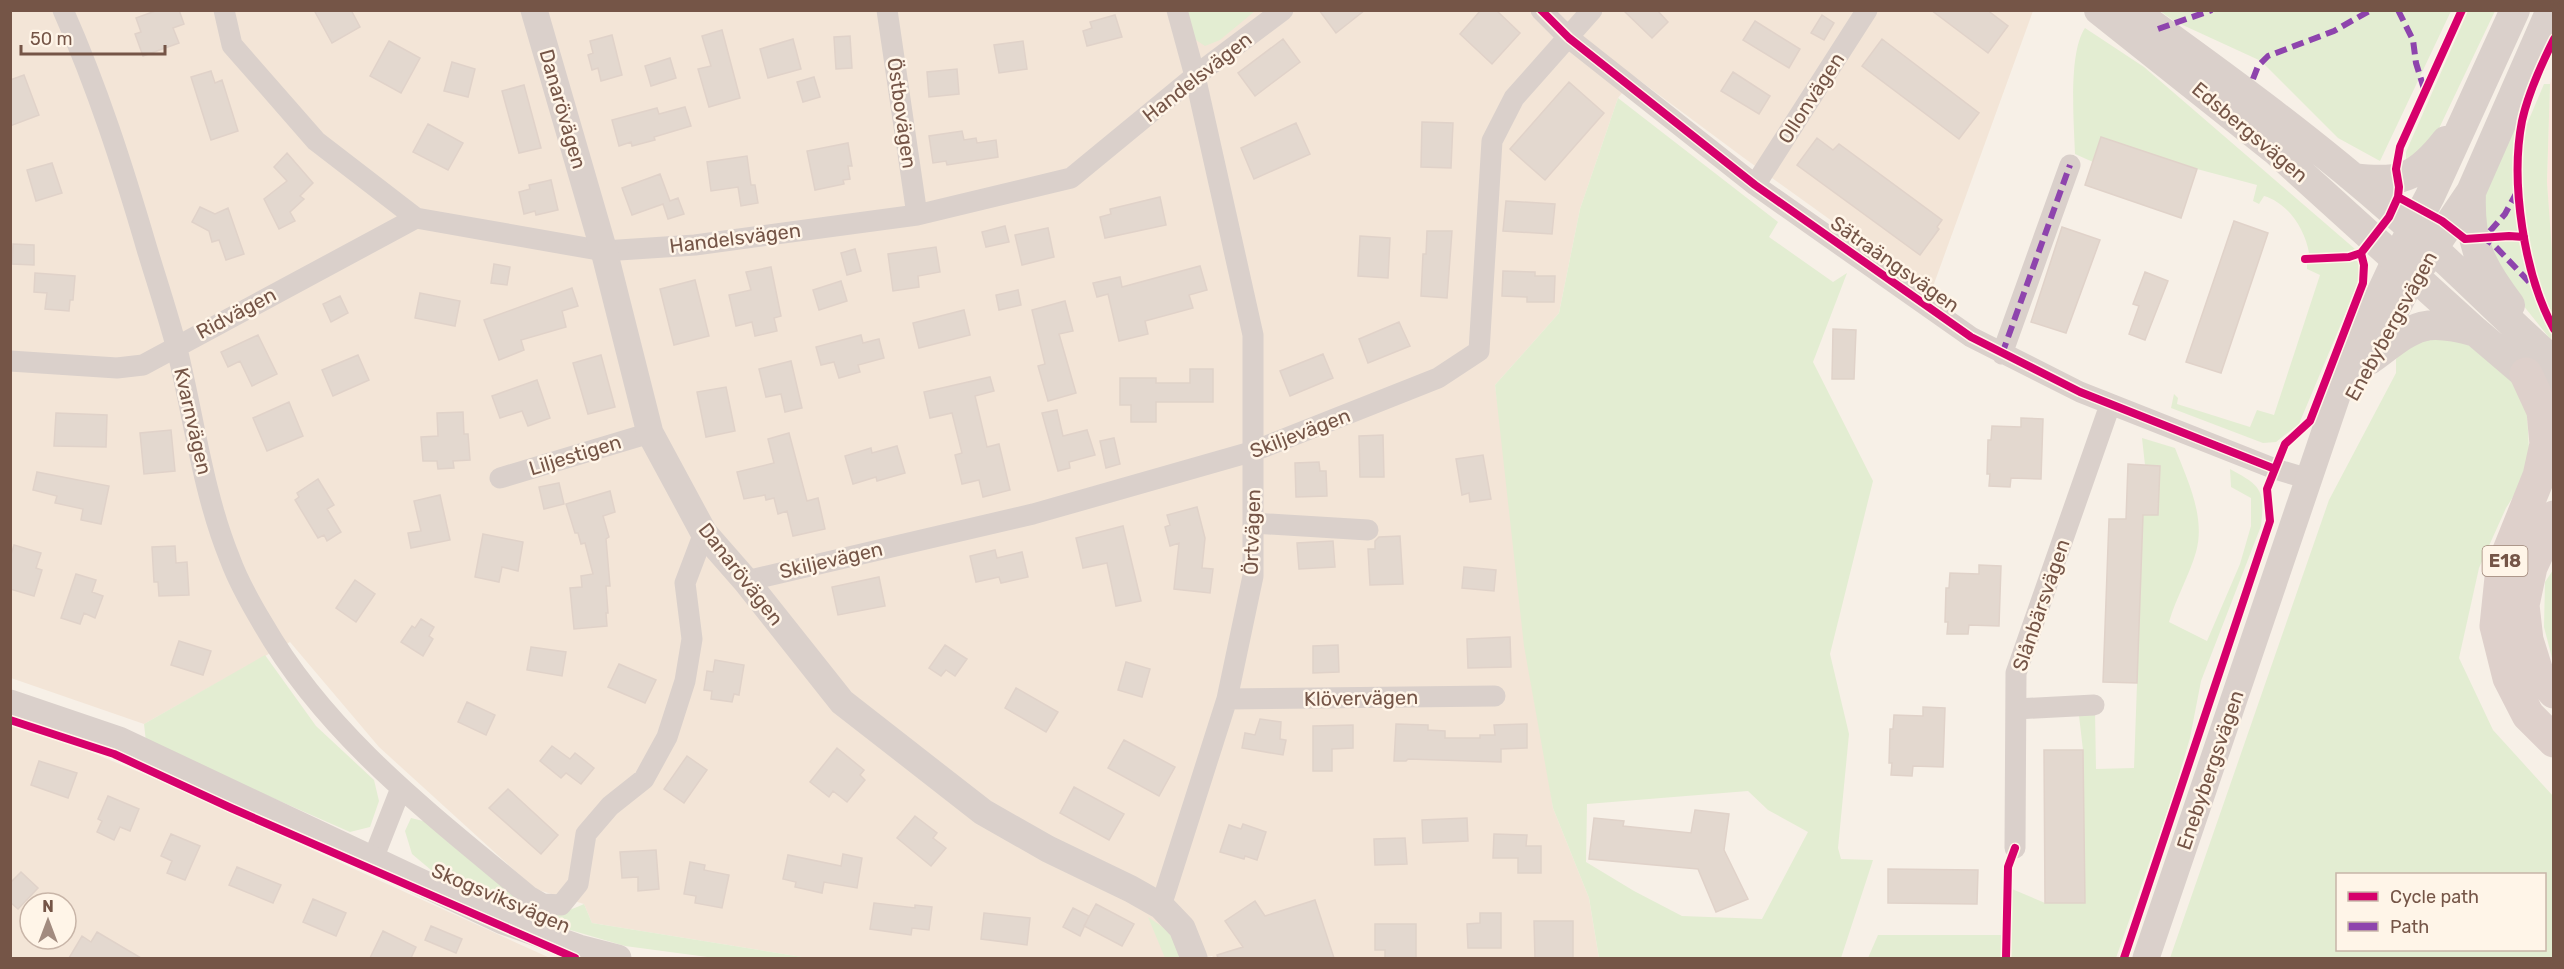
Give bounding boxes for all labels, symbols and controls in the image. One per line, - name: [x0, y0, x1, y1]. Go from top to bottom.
- scale bar: [21, 18, 165, 56]
- street label: Handelsvägen: [1138, 27, 1256, 127]
- text: 50 m: [30, 28, 73, 50]
- street label: Danarövägen: [534, 46, 592, 172]
- street label: Ollonvägen: [1773, 48, 1849, 148]
- street label: Östbovägen: [882, 56, 922, 170]
- street label: Edsbergsvägen: [2187, 77, 2313, 187]
- street label: Sätraängsvägen: [1826, 211, 1964, 317]
- street label: Handelsvägen: [668, 218, 802, 258]
- street label: Enebybergsvägen: [2340, 247, 2442, 405]
- street label: Ridvägen: [192, 282, 280, 344]
- street label: Kvarnvägen: [169, 365, 217, 477]
- street label: Skiljevägen: [1247, 403, 1353, 463]
- street label: Liljestigen: [526, 430, 624, 480]
- street label: Örtvägen: [1239, 489, 1265, 575]
- street label: Danarövägen: [694, 518, 788, 630]
- street label: Skiljevägen: [777, 536, 885, 584]
- street label: Slånbärsvägen: [2007, 536, 2075, 674]
- road number: E18: [2482, 546, 2528, 576]
- street label: Klövervägen: [1304, 685, 1418, 711]
- street label: Enebybergsvägen: [2171, 687, 2249, 853]
- street label: Skogsviksvägen: [428, 858, 574, 938]
- legend: [2336, 873, 2546, 951]
- text: Cycle path: [2390, 886, 2479, 908]
- north arrow: [18, 891, 78, 951]
- text: N: [42, 897, 54, 916]
- text: Path: [2390, 916, 2429, 938]

